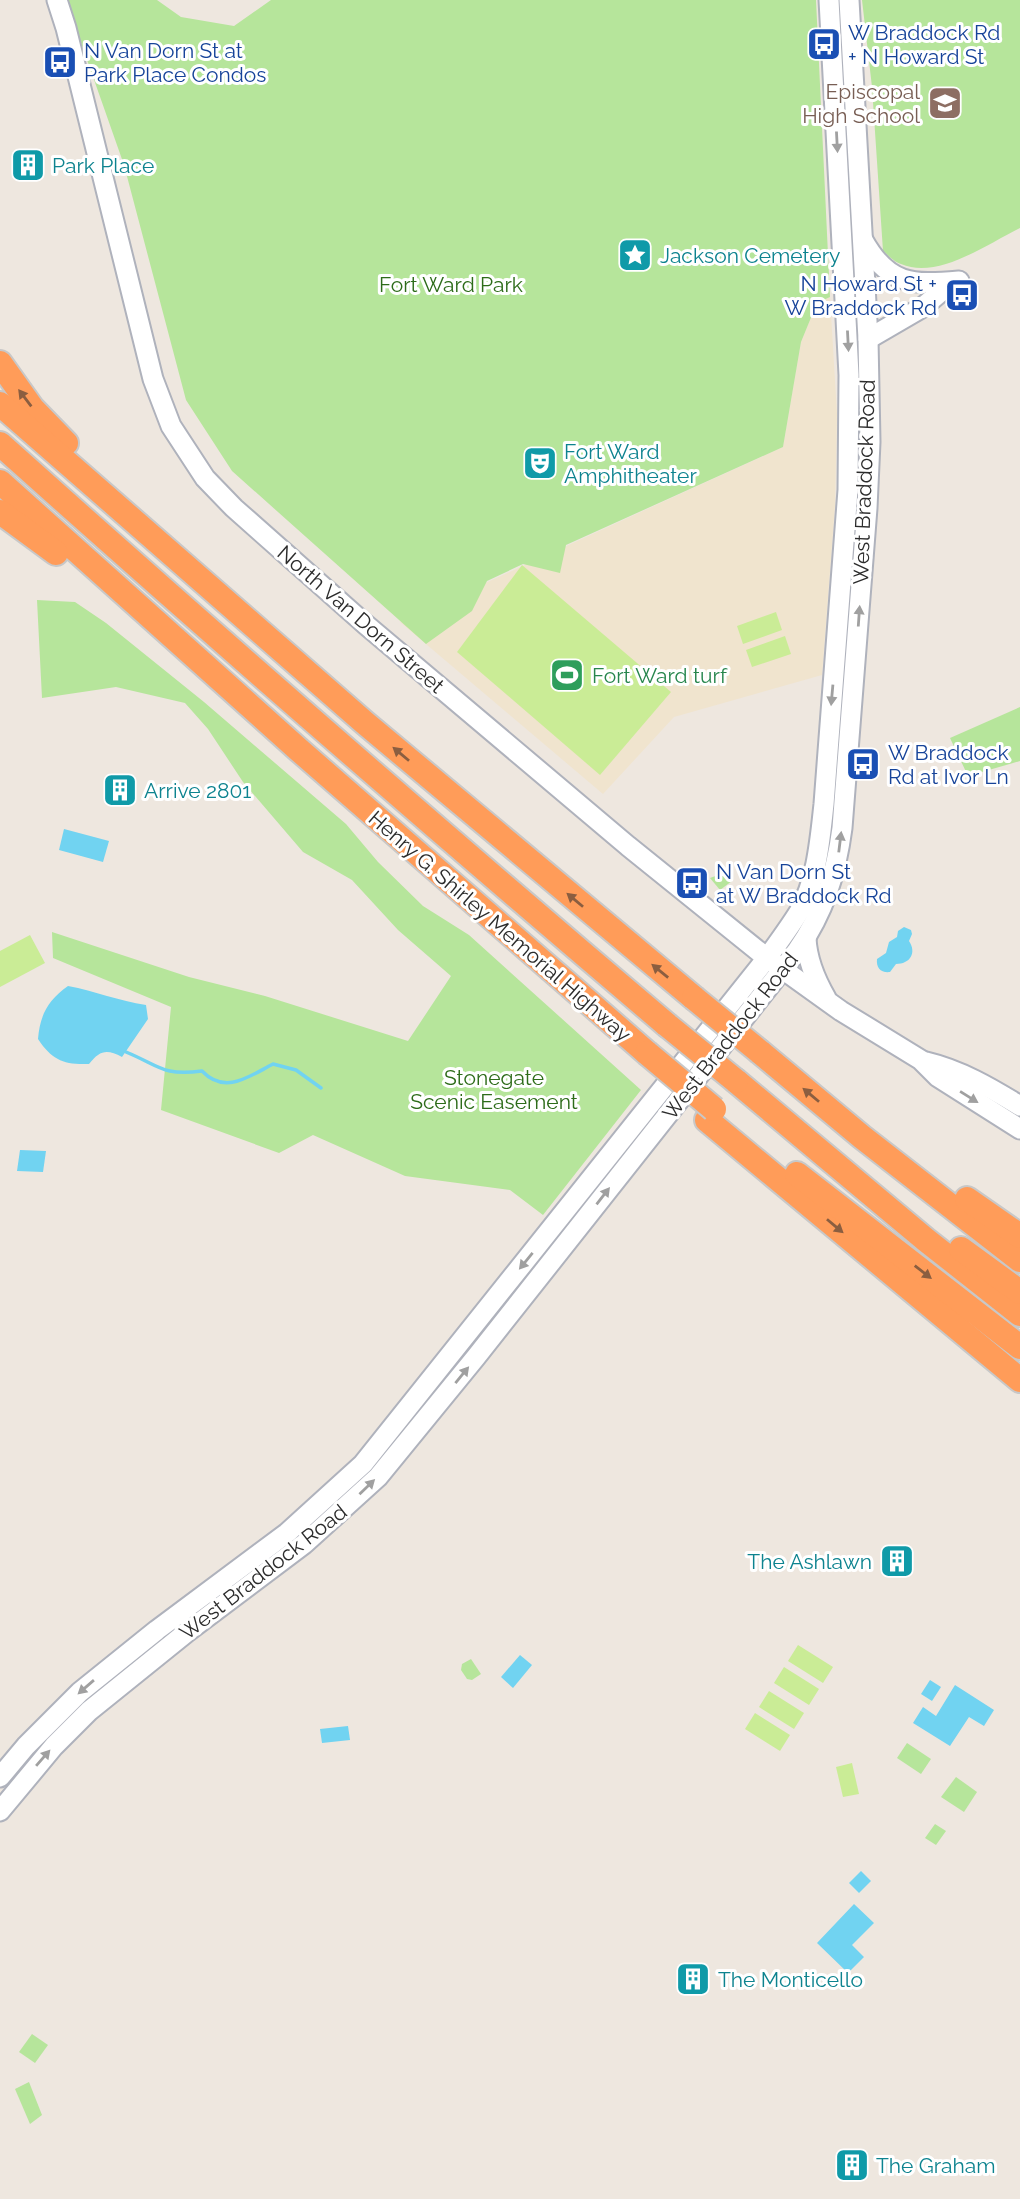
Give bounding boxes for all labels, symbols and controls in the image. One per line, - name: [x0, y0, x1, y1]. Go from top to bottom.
- place label: W Braddock Rd + N Howard St: [848, 20, 1000, 69]
- bus stop icon: W Braddock Rd + N Howard St: [805, 25, 843, 63]
- place label: N Van Dorn St at Park Place Condos: [84, 38, 266, 87]
- bus stop icon: N Van Dorn St at Park Place Condos: [41, 43, 79, 81]
- place label: Episcopal High School: [802, 79, 920, 128]
- school or university icon: Episcopal High School: [926, 84, 964, 122]
- one-way arrow: [831, 131, 842, 153]
- building icon: Park Place: [9, 146, 47, 184]
- place label: Park Place: [52, 153, 154, 178]
- place icon: Jackson Cemetery: [616, 236, 654, 274]
- place label: Jackson Cemetery: [660, 243, 840, 268]
- place label: N Howard St + W Braddock Rd: [785, 271, 937, 320]
- park label: Fort Ward Park: [379, 272, 523, 297]
- bus stop icon: N Howard St + W Braddock Rd: [943, 276, 981, 314]
- one-way arrow: [842, 330, 853, 352]
- street label: West Braddock Road: [848, 379, 880, 585]
- one-way arrow: [18, 390, 33, 408]
- place label: Fort Ward Amphitheater: [564, 439, 697, 488]
- theatre icon: Fort Ward Amphitheater: [521, 444, 559, 482]
- street label: North Van Dorn Street: [273, 540, 449, 698]
- one-way arrow: [853, 604, 864, 626]
- sports icon: Fort Ward turf: [548, 656, 586, 694]
- place label: Fort Ward turf: [592, 663, 728, 688]
- one-way arrow: [827, 684, 838, 706]
- place label: W Braddock Rd at Ivor Ln: [888, 740, 1009, 789]
- bus stop icon: W Braddock Rd at Ivor Ln: [844, 745, 882, 783]
- one-way arrow: [392, 746, 410, 762]
- building icon: Arrive 2801: [101, 771, 139, 809]
- place label: Arrive 2801: [144, 778, 251, 803]
- street label: Henry G. Shirley Memorial Highway: [364, 805, 636, 1047]
- one-way arrow: [834, 831, 845, 853]
- place label: N Van Dorn St at W Braddock Rd: [716, 859, 891, 908]
- bus stop icon: N Van Dorn St at W Braddock Rd: [673, 864, 711, 902]
- one-way arrow: [566, 892, 584, 908]
- street label: West Braddock Road: [657, 947, 803, 1125]
- one-way arrow: [652, 964, 669, 979]
- park label: Stonegate Scenic Easement: [410, 1065, 578, 1114]
- one-way arrow: [803, 1087, 821, 1102]
- one-way arrow: [960, 1090, 979, 1103]
- one-way arrow: [596, 1188, 611, 1206]
- one-way arrow: [826, 1218, 843, 1233]
- one-way arrow: [519, 1251, 534, 1269]
- one-way arrow: [913, 1264, 931, 1279]
- one-way arrow: [454, 1366, 469, 1383]
- one-way arrow: [359, 1478, 376, 1495]
- street label: West Braddock Road: [174, 1499, 352, 1645]
- building icon: The Ashlawn: [878, 1542, 916, 1580]
- place label: The Ashlawn: [747, 1549, 872, 1574]
- one-way arrow: [78, 1679, 95, 1695]
- one-way arrow: [35, 1749, 51, 1767]
- building icon: The Monticello: [674, 1960, 712, 1998]
- place label: The Monticello: [718, 1967, 863, 1992]
- building icon: The Graham: [833, 2146, 871, 2184]
- place label: The Graham: [876, 2153, 996, 2178]

